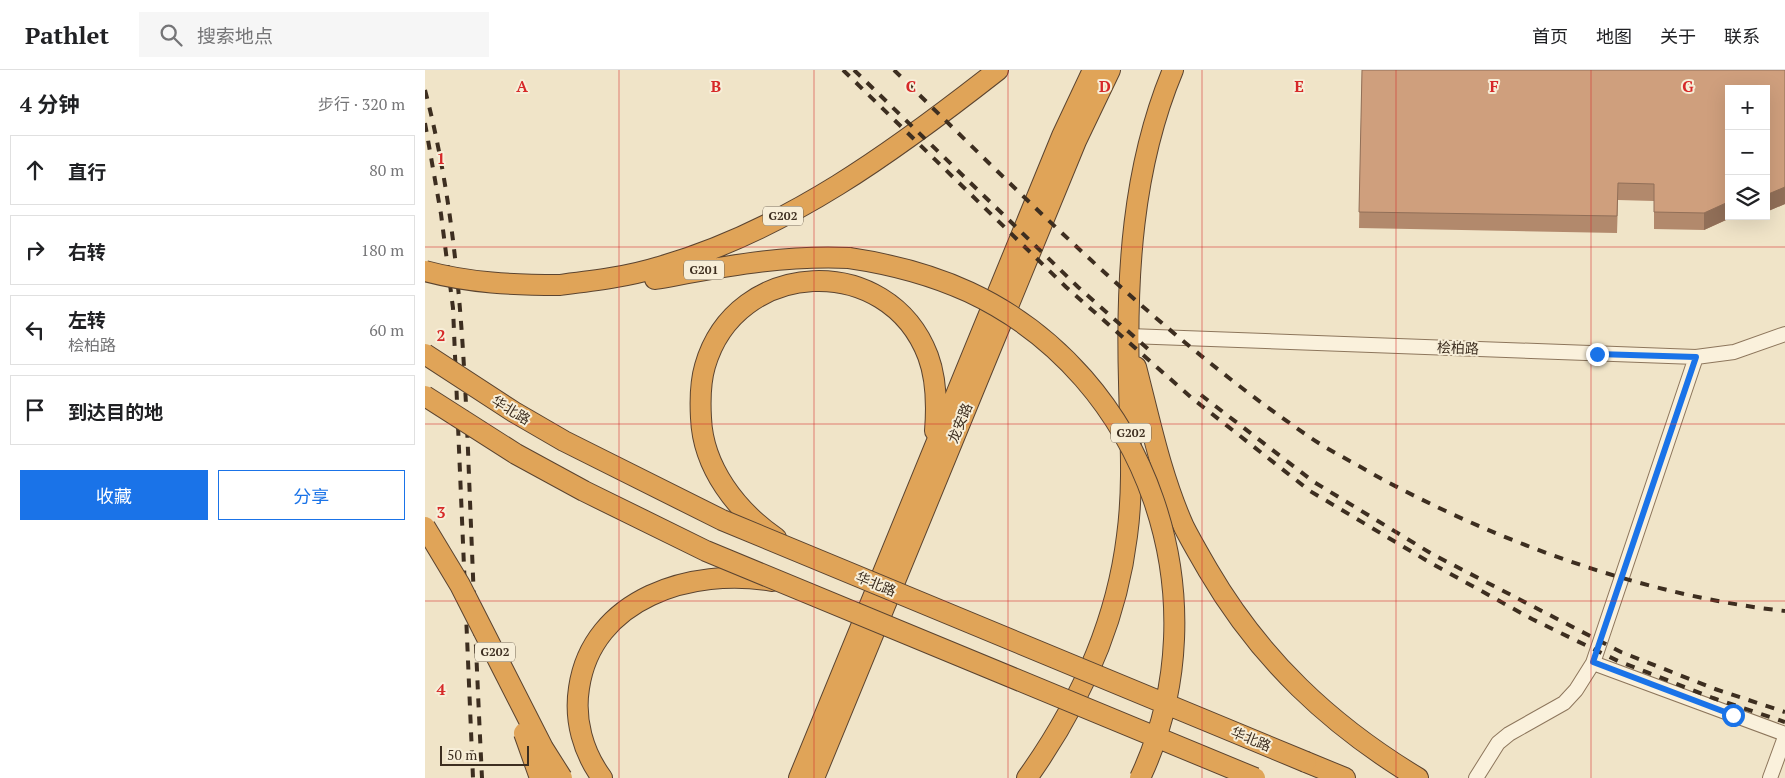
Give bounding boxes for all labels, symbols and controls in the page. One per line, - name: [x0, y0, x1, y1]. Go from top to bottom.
- search box: [139, 12, 489, 57]
- text: Pathlet: [25, 19, 109, 51]
- icon: search: [157, 21, 185, 49]
- text: 搜索地点: [197, 23, 273, 48]
- text: 首页: [1532, 24, 1568, 48]
- text: 地图: [1596, 24, 1632, 48]
- text: 关于: [1660, 24, 1696, 48]
- text: 联系: [1724, 24, 1760, 48]
- text: A: [516, 75, 528, 97]
- text: B: [711, 75, 721, 97]
- text: C: [906, 75, 916, 97]
- text: D: [1099, 75, 1111, 97]
- text: E: [1294, 75, 1304, 97]
- text: F: [1489, 75, 1499, 97]
- text: G: [1682, 75, 1694, 97]
- map controls: [1725, 85, 1770, 220]
- button: +: [1725, 85, 1770, 130]
- text: 4 分钟: [20, 90, 80, 118]
- text: 步行 · 320 m: [318, 93, 405, 115]
- button: −: [1725, 130, 1770, 175]
- text: 1: [436, 147, 446, 169]
- icon: ahead: [21, 156, 49, 184]
- text: 直行: [68, 159, 106, 184]
- text: 80 m: [369, 159, 404, 181]
- button: layers: [1725, 175, 1770, 220]
- road number: G202: [763, 206, 803, 226]
- icon: right: [21, 236, 49, 264]
- text: 右转: [68, 239, 106, 264]
- text: 180 m: [361, 239, 404, 261]
- road number: G201: [684, 260, 724, 280]
- text: 左转: [68, 307, 106, 332]
- icon: left: [21, 316, 49, 344]
- text: 60 m: [369, 319, 404, 341]
- text: 2: [436, 324, 446, 346]
- text: 桧柏路: [68, 334, 116, 356]
- street label: 桧柏路: [1437, 337, 1479, 358]
- route end: [1586, 343, 1609, 366]
- street label: 华北路: [488, 391, 534, 429]
- icon: arrive: [21, 396, 49, 424]
- text: 到达目的地: [68, 399, 163, 424]
- street label: 龙安路: [943, 400, 976, 446]
- road number: G202: [1111, 423, 1151, 442]
- button: 收藏: [20, 470, 208, 520]
- button: 分享: [218, 470, 405, 520]
- text: 3: [436, 501, 446, 523]
- street label: 华北路: [853, 567, 899, 600]
- road number: G202: [475, 642, 515, 662]
- text: 4: [436, 678, 446, 700]
- route start: [1722, 704, 1745, 727]
- street label: 华北路: [1228, 722, 1274, 755]
- scale bar: [440, 743, 529, 766]
- text: 50 m: [447, 745, 477, 764]

